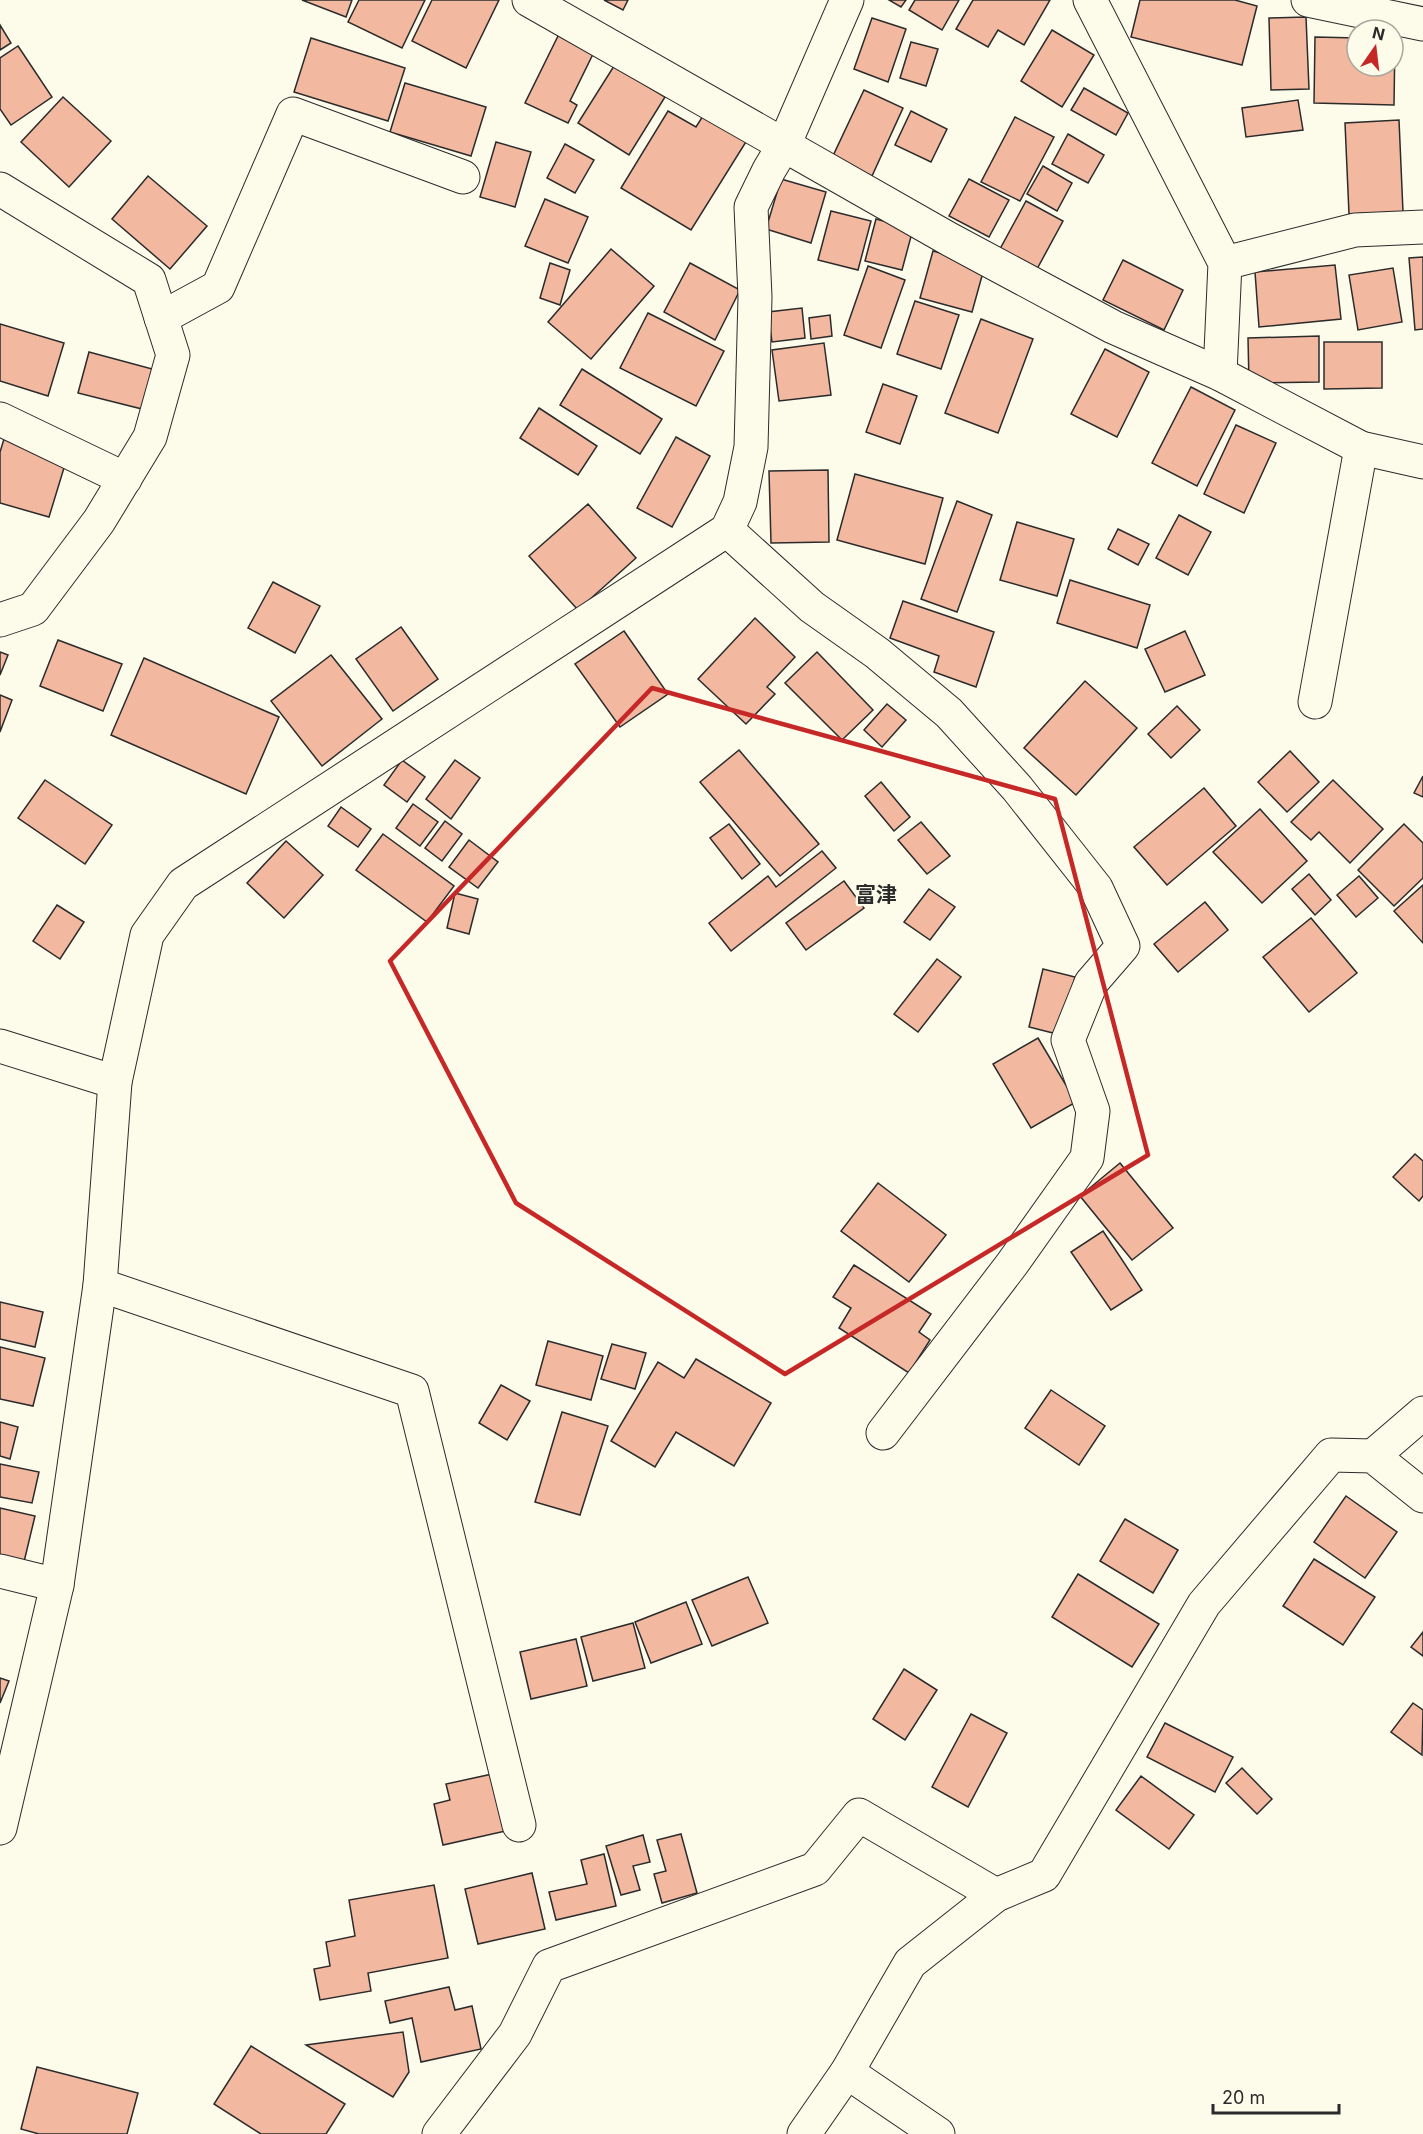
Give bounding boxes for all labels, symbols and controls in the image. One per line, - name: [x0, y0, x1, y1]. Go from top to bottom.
- north arrow: [1345, 18, 1405, 78]
- text: N: [1370, 22, 1387, 45]
- district label: 富津: [855, 882, 897, 907]
- scale bar: [1213, 2077, 1339, 2115]
- text: 20 m: [1222, 2087, 1265, 2108]

